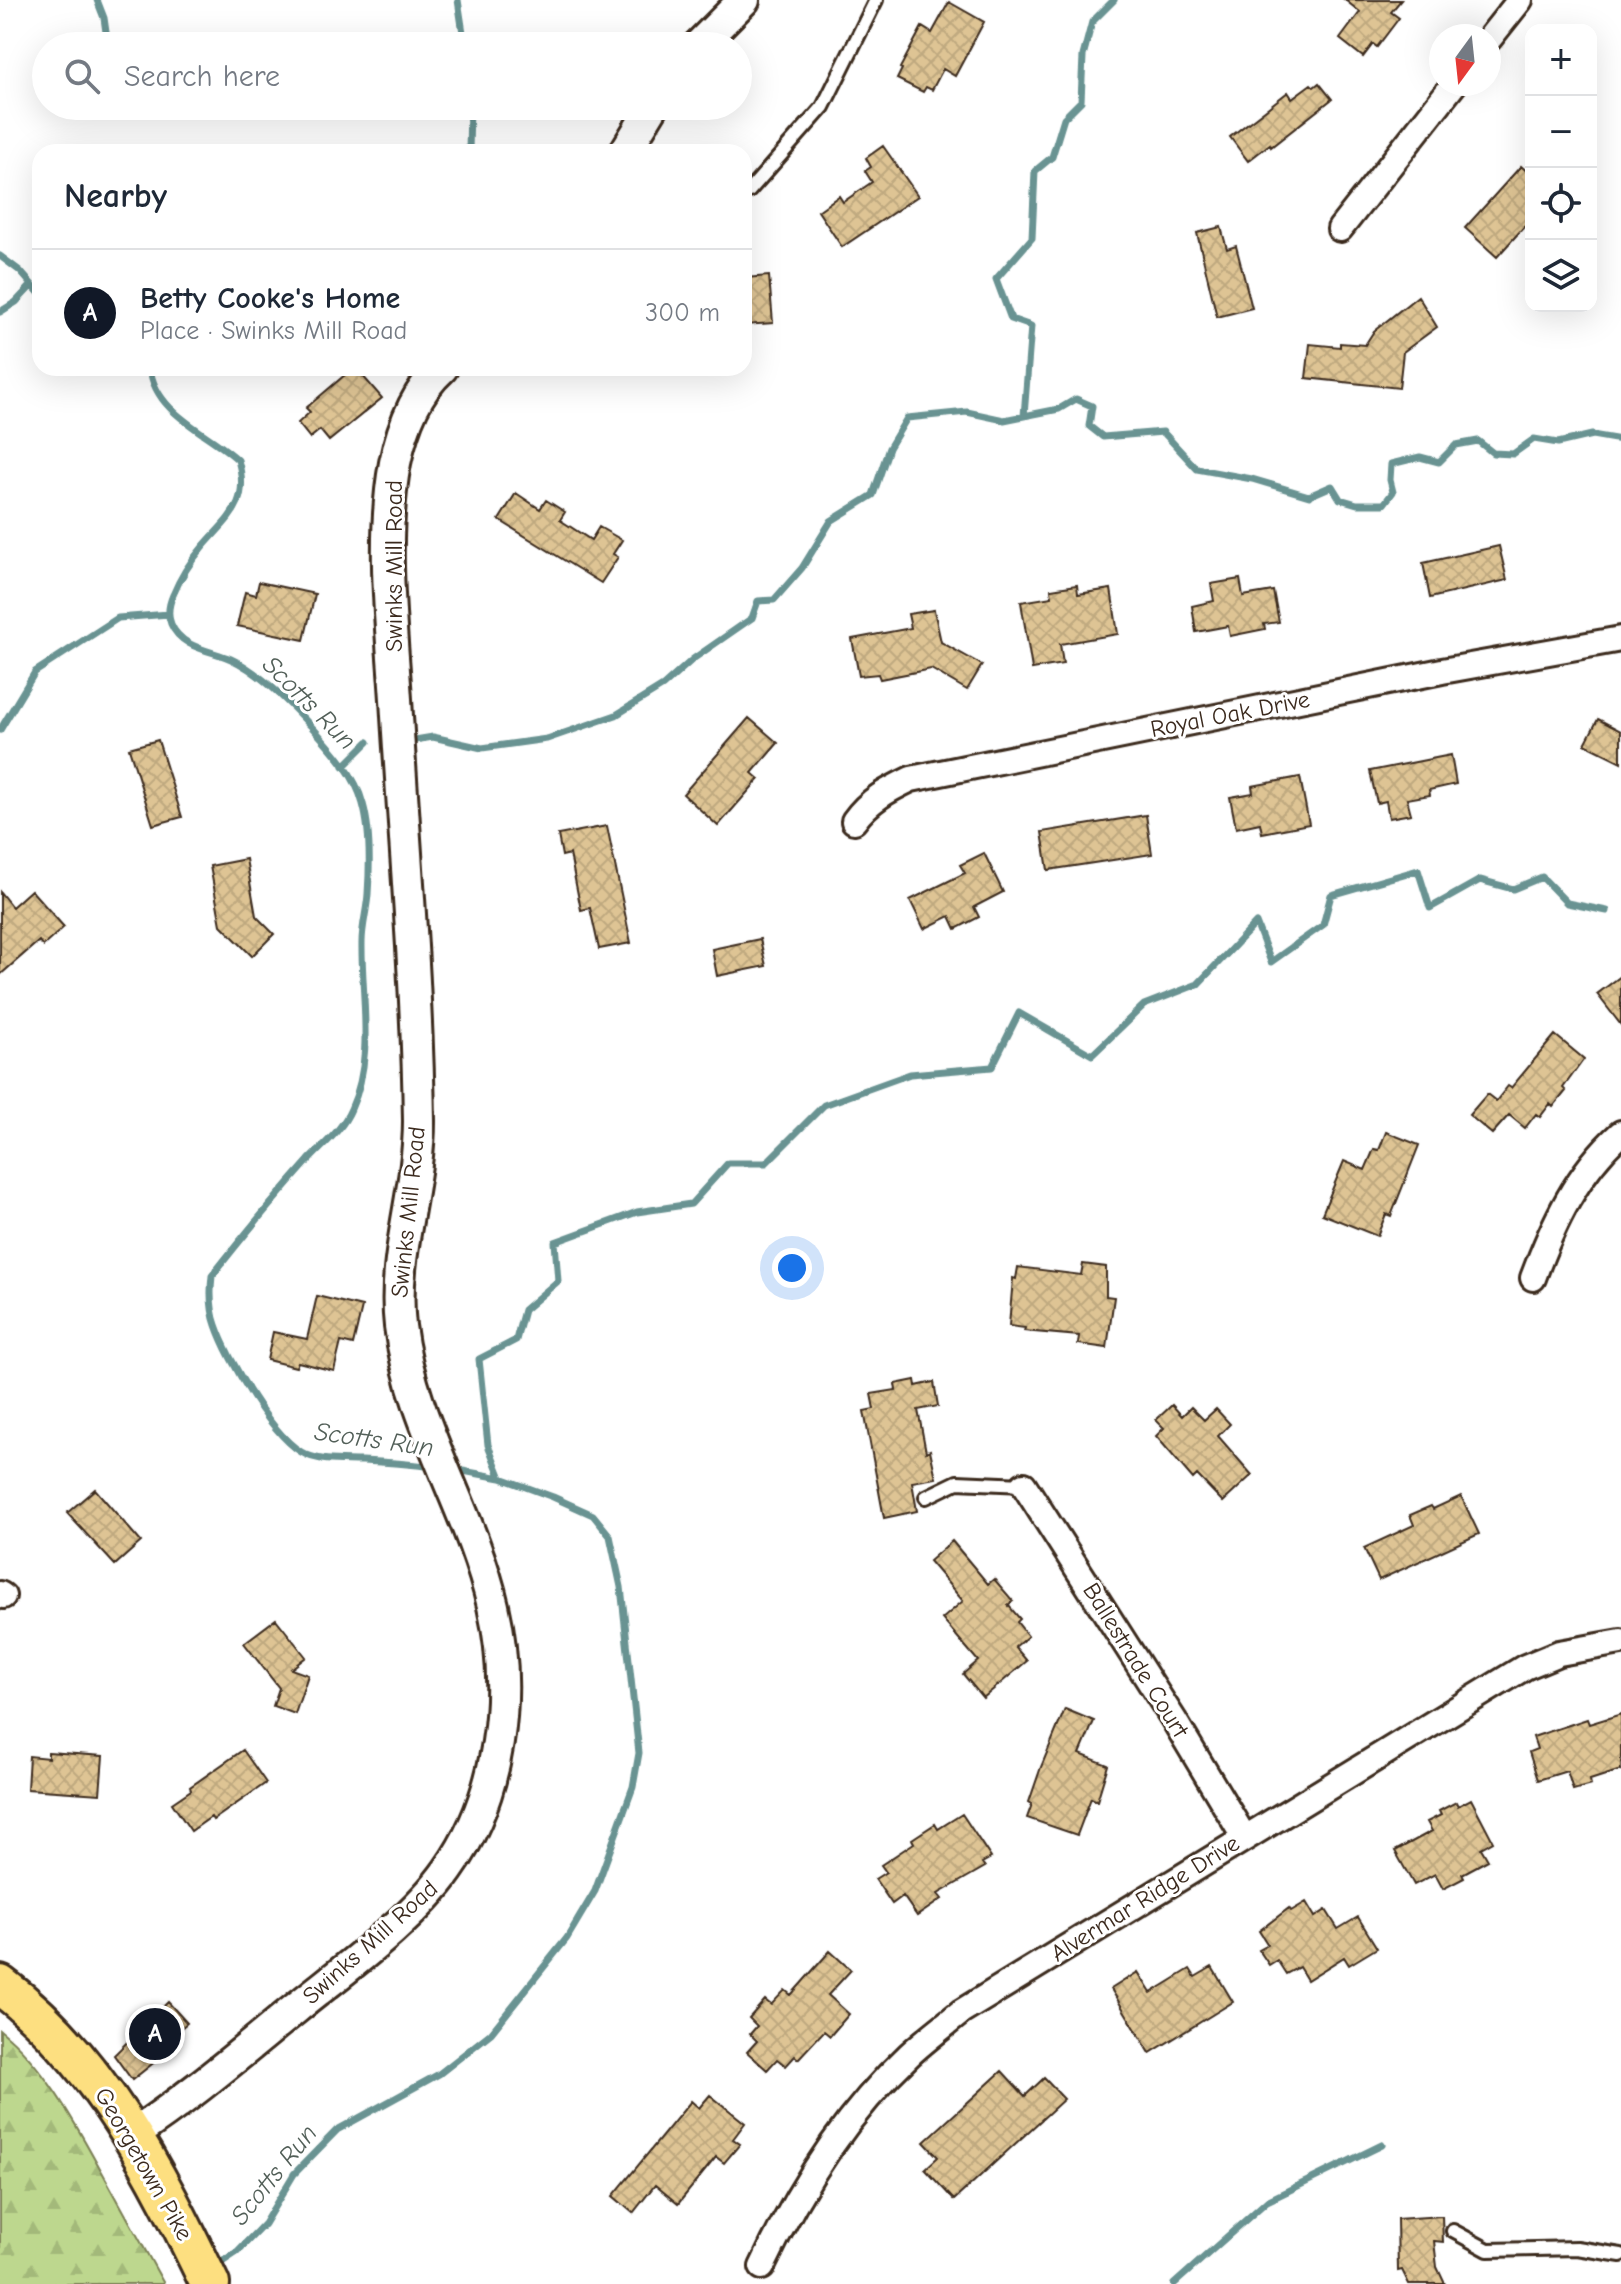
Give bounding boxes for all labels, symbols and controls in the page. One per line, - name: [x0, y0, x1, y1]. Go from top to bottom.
- north arrow: [1429, 24, 1501, 96]
- map controls: [1525, 24, 1597, 312]
- button: +: [1525, 24, 1597, 96]
- search box: [32, 32, 752, 120]
- icon: search: [60, 54, 104, 98]
- text: Search here: [124, 59, 280, 94]
- button: −: [1525, 96, 1597, 168]
- button: locate: [1525, 168, 1597, 240]
- text: Nearby: [64, 176, 167, 216]
- button: layers: [1525, 240, 1597, 312]
- text: Betty Cooke's Home: [140, 281, 400, 316]
- text: A: [83, 298, 97, 328]
- text: 300 m: [645, 298, 720, 328]
- text: Place · Swinks Mill Road: [140, 316, 407, 346]
- street label: Swinks Mill Road: [380, 480, 408, 652]
- water label: Scotts Run: [256, 650, 362, 756]
- street label: Royal Oak Drive: [1148, 685, 1312, 743]
- street label: Swinks Mill Road: [385, 1125, 431, 1299]
- your location: [772, 1248, 812, 1288]
- water label: Scotts Run: [312, 1417, 436, 1463]
- street label: Ballestrade Court: [1077, 1578, 1195, 1743]
- street label: Alvermar Ridge Drive: [1046, 1829, 1244, 1967]
- street label: Swinks Mill Road: [297, 1874, 443, 2010]
- pin: A: [129, 2004, 181, 2064]
- street label: Georgetown Pike: [89, 2083, 199, 2245]
- water label: Scotts Run: [225, 2119, 323, 2231]

